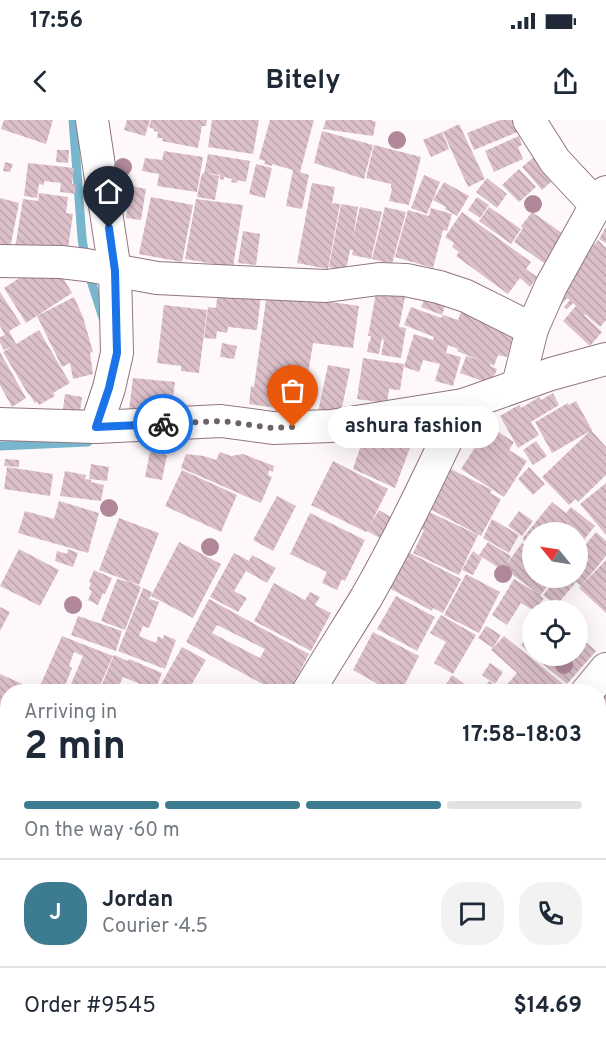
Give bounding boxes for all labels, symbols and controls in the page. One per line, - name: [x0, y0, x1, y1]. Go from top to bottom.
- text: 17:56: [30, 8, 83, 35]
- text: Bitely: [266, 64, 340, 98]
- icon: back: [24, 65, 57, 98]
- icon: share: [549, 65, 582, 98]
- pin: [83, 166, 134, 228]
- icon: home: [92, 175, 125, 208]
- pin: [267, 365, 318, 427]
- icon: bag: [276, 374, 309, 407]
- courier: [133, 394, 193, 454]
- callout: ashura fashion: [329, 406, 500, 448]
- icon: bike: [147, 408, 180, 441]
- text: ashura fashion: [345, 414, 482, 440]
- north arrow: [522, 522, 588, 588]
- map controls: [522, 522, 588, 666]
- button: locate: [522, 600, 588, 666]
- text: Arriving in: [24, 700, 117, 726]
- text: 17:58–18:03: [462, 722, 582, 749]
- text: 2 min: [24, 724, 126, 773]
- text: On the way · 60 m: [24, 818, 180, 844]
- button: chat: [441, 882, 504, 945]
- button: phone: [519, 882, 582, 945]
- text: Jordan: [102, 887, 173, 914]
- text: J: [49, 900, 62, 927]
- text: Courier · 4.5: [102, 914, 208, 940]
- text: Order #9545: [24, 993, 156, 1020]
- text: $14.69: [513, 993, 582, 1020]

